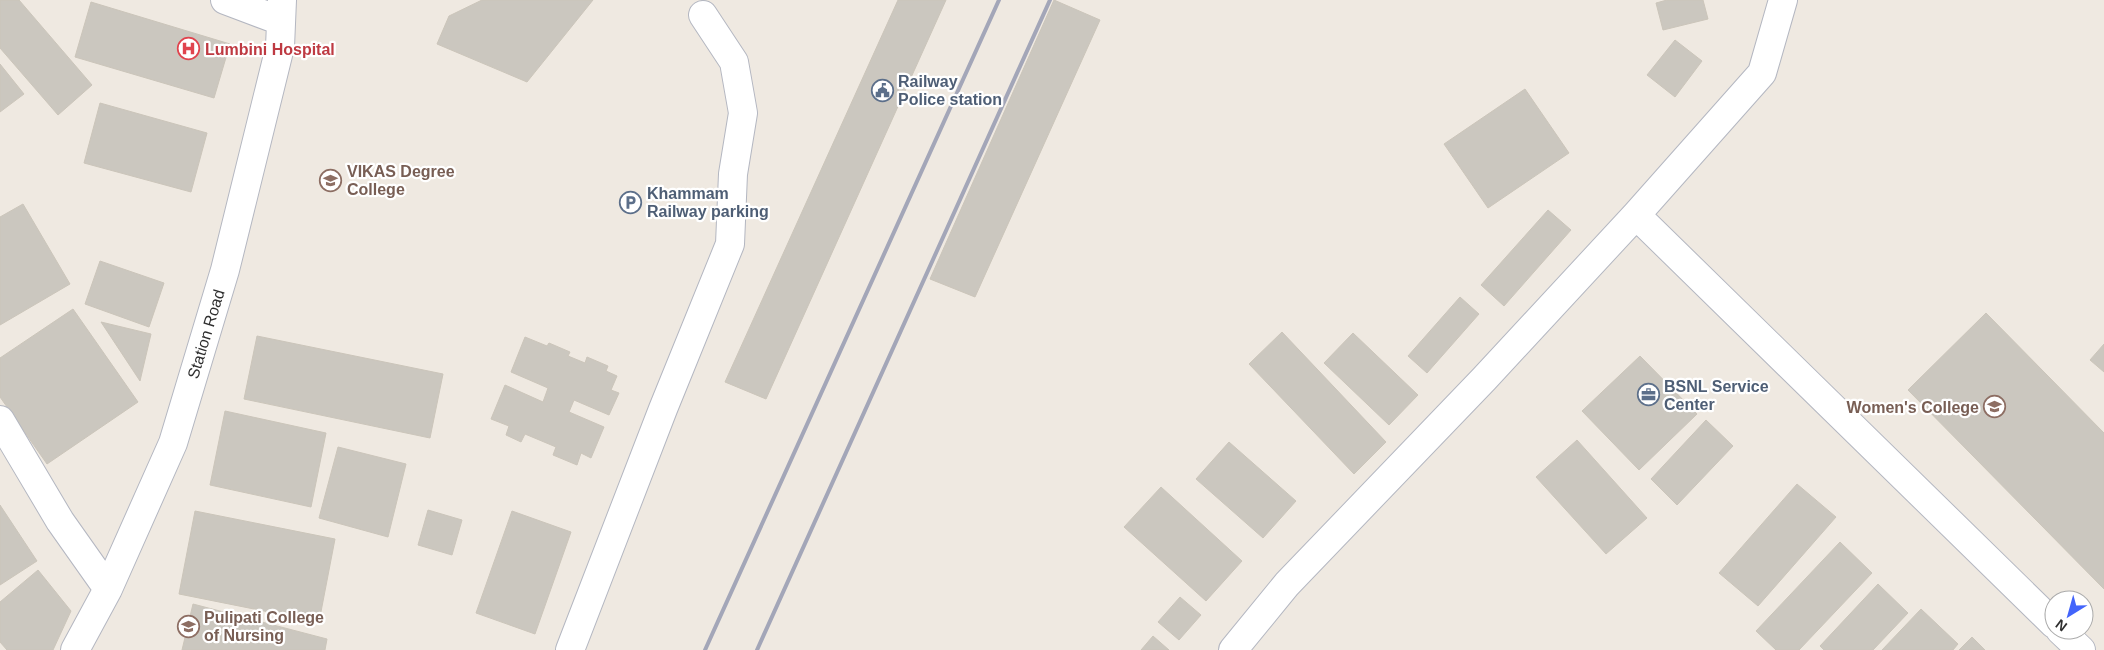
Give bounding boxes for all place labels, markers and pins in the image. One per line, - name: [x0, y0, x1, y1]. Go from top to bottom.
- hospital icon: Lumbini Hospital: [177, 37, 201, 61]
- place label: Lumbini Hospital: [205, 41, 335, 58]
- place label: Railway Police station: [898, 73, 1002, 108]
- public building icon: Railway Police station: [870, 78, 894, 102]
- place label: VIKAS Degree College: [347, 163, 455, 198]
- school or university icon: VIKAS Degree College: [319, 168, 343, 192]
- place label: Khammam Railway parking: [647, 185, 769, 220]
- parking icon: Khammam Railway parking: [619, 190, 643, 214]
- place label: BSNL Service Center: [1664, 378, 1769, 413]
- office icon: BSNL Service Center: [1636, 383, 1660, 407]
- school or university icon: Women's College: [1983, 395, 2007, 419]
- place label: Women's College: [1847, 399, 1979, 416]
- place label: Pulipati College of Nursing: [204, 609, 324, 644]
- school or university icon: Pulipati College of Nursing: [176, 614, 200, 638]

